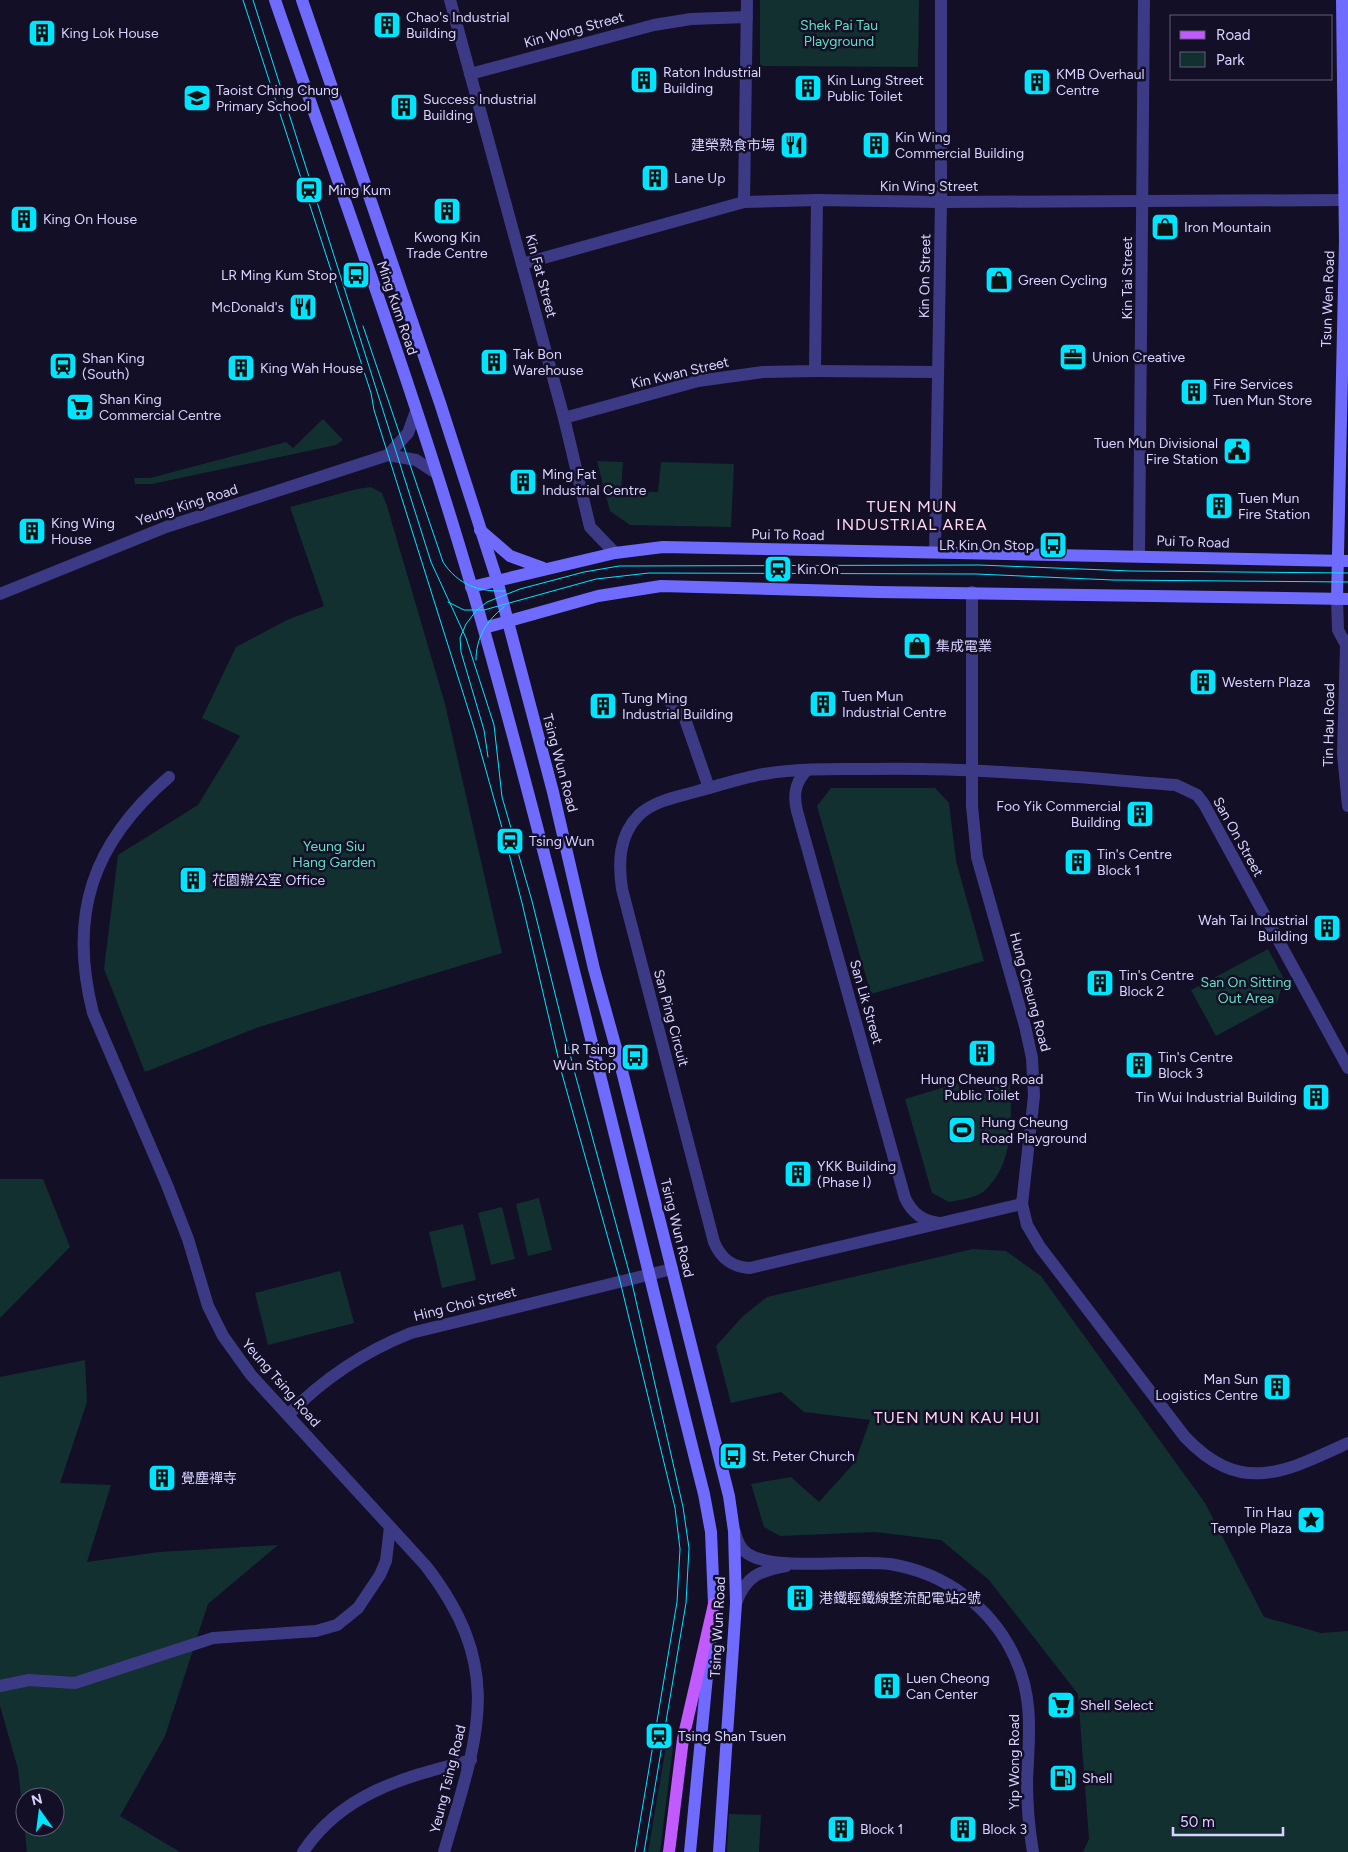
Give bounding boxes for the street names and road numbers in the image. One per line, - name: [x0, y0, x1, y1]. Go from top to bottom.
- street label: Kin Wong Street: [522, 8, 626, 52]
- street label: Kin Wing Street: [880, 178, 978, 195]
- street label: Kin Fat Street: [522, 232, 560, 320]
- street label: Kin On Street: [916, 234, 934, 318]
- street label: Kin Tai Street: [1119, 237, 1136, 319]
- street label: Tsun Wen Road: [1318, 250, 1338, 348]
- street label: Ming Kum Road: [373, 259, 421, 357]
- street label: Kin Kwan Street: [629, 353, 731, 393]
- street label: Yeung King Road: [134, 481, 240, 529]
- street label: Pui To Road: [751, 526, 825, 544]
- street label: Pui To Road: [1156, 532, 1230, 552]
- street label: Tin Hau Road: [1320, 683, 1338, 767]
- street label: Tsing Wun Road: [539, 712, 581, 814]
- street label: San On Street: [1209, 794, 1267, 880]
- street label: Hung Cheung Road: [1006, 930, 1054, 1054]
- street label: San Lik Street: [846, 958, 886, 1046]
- street label: San Ping Circuit: [650, 968, 692, 1068]
- street label: Tsing Wun Road: [657, 1177, 697, 1279]
- street label: Hing Choi Street: [412, 1283, 518, 1325]
- street label: Yeung Tsing Road: [238, 1335, 324, 1431]
- street label: Tsing Wun Road: [707, 1576, 729, 1678]
- street label: Yip Wong Road: [1006, 1714, 1023, 1810]
- street label: Yeung Tsing Road: [426, 1723, 470, 1835]

